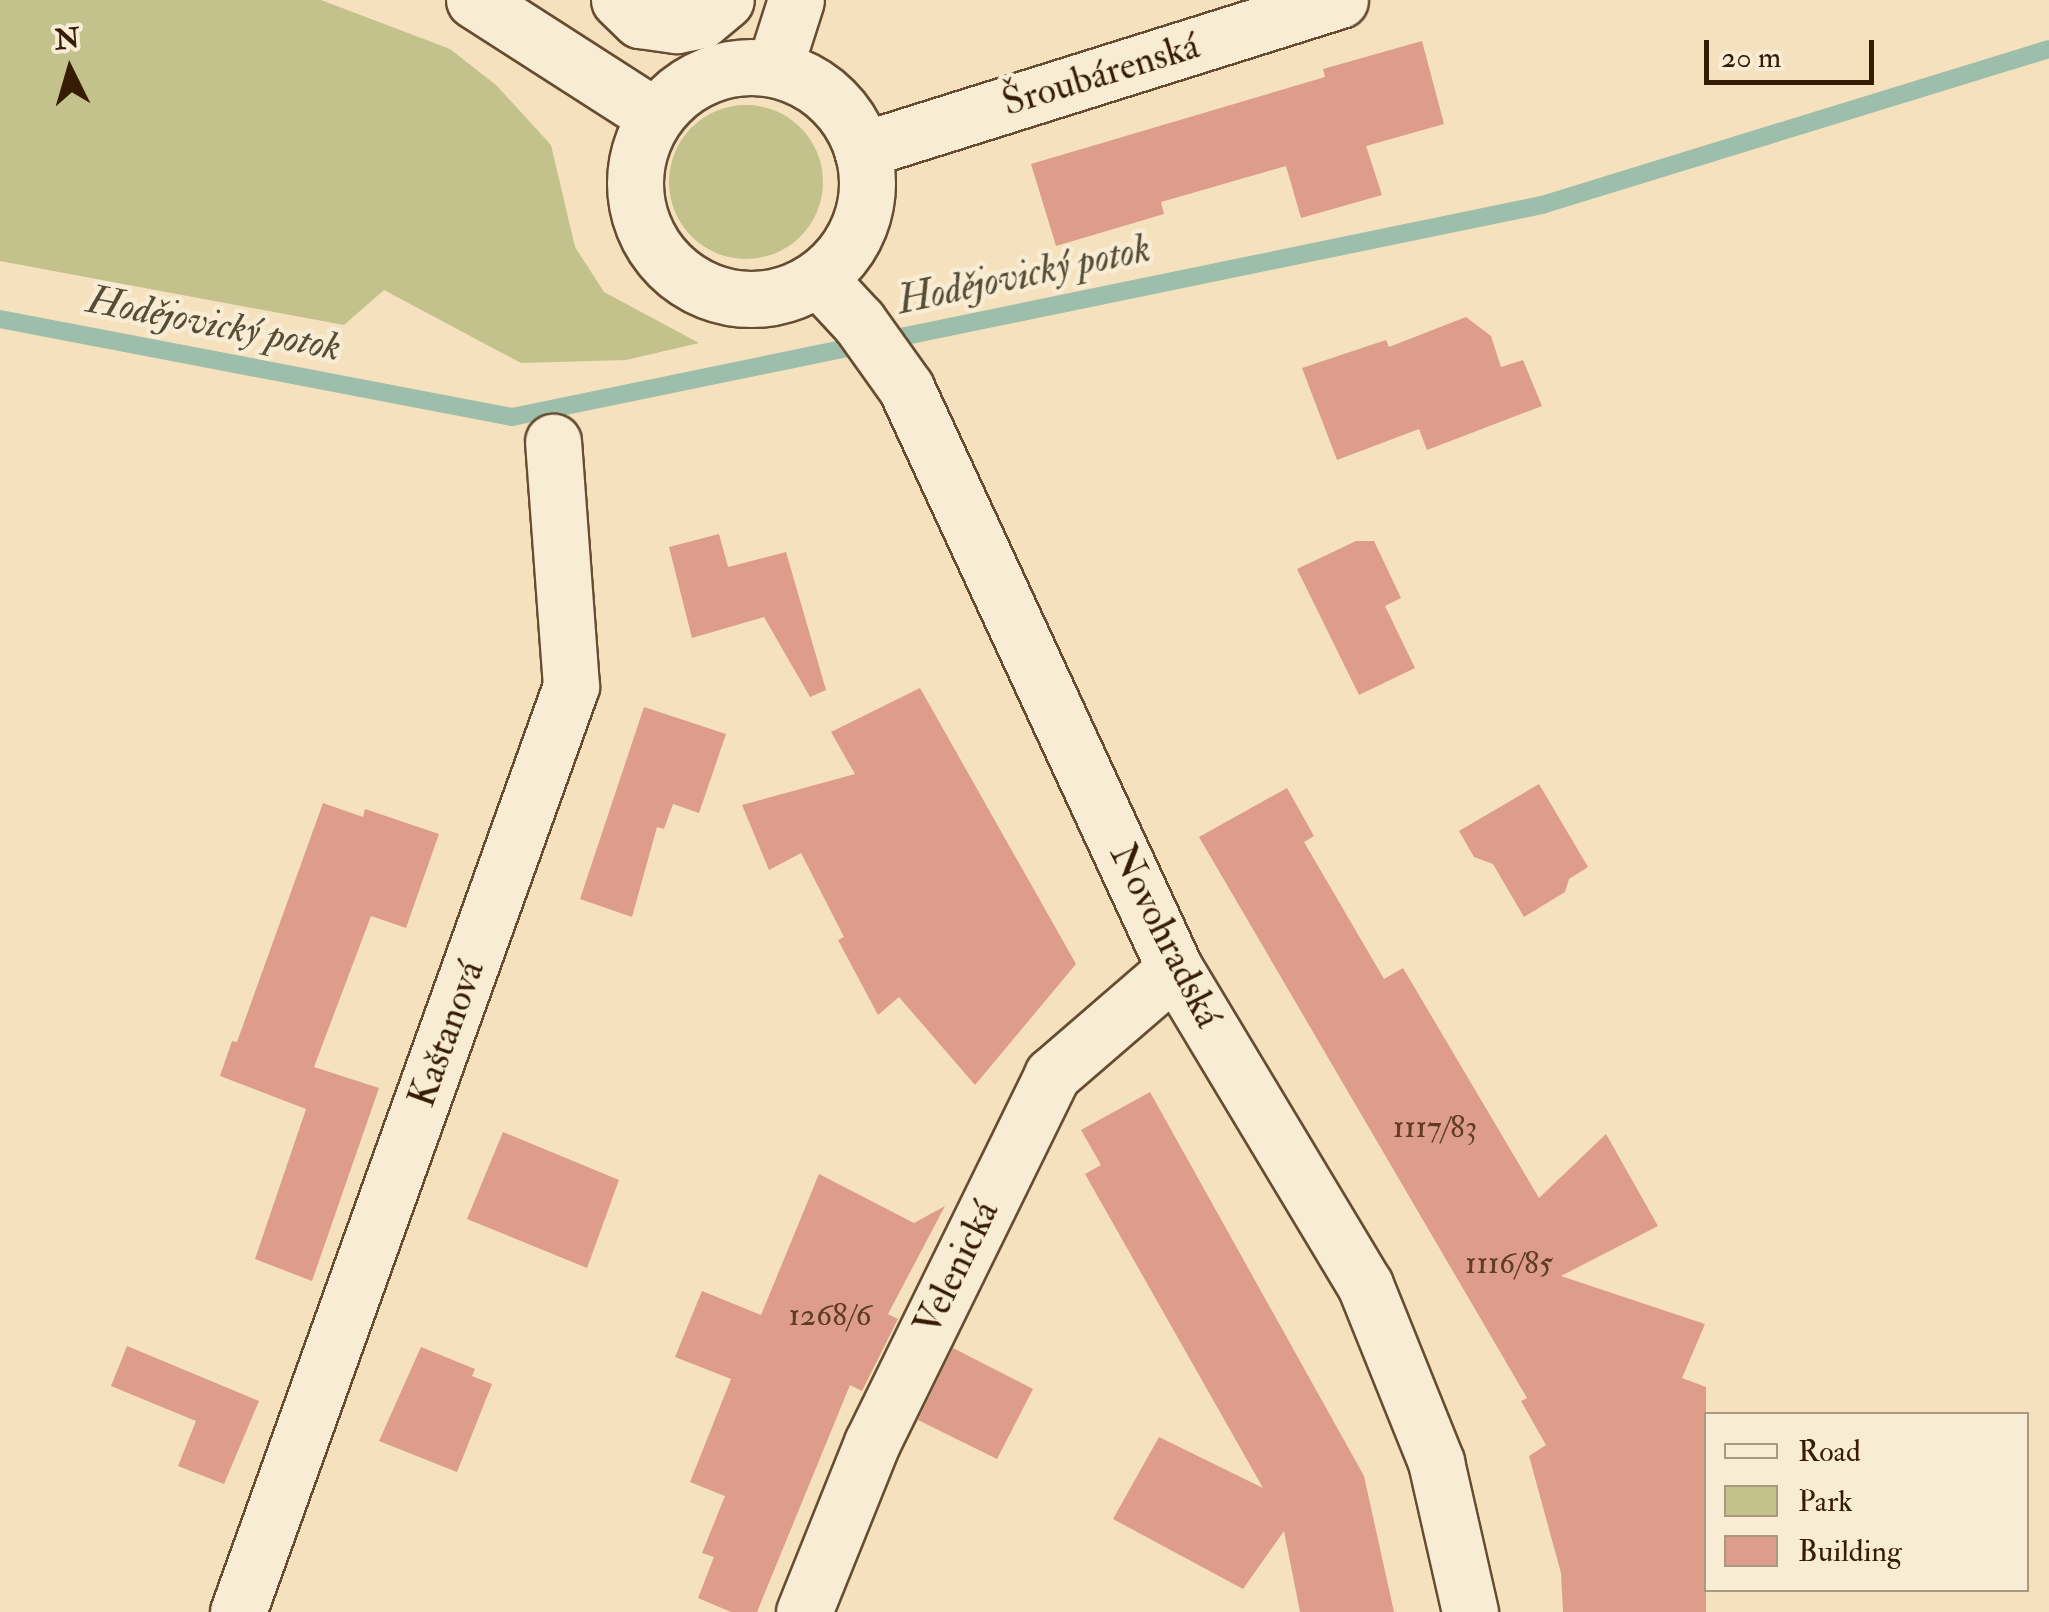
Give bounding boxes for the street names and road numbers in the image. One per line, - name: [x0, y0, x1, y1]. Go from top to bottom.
- street label: Šroubárenská: [997, 24, 1205, 126]
- street label: Novohradská: [1099, 836, 1231, 1036]
- street label: Kaštanová: [400, 955, 494, 1113]
- street label: Velenická: [905, 1194, 1009, 1342]

